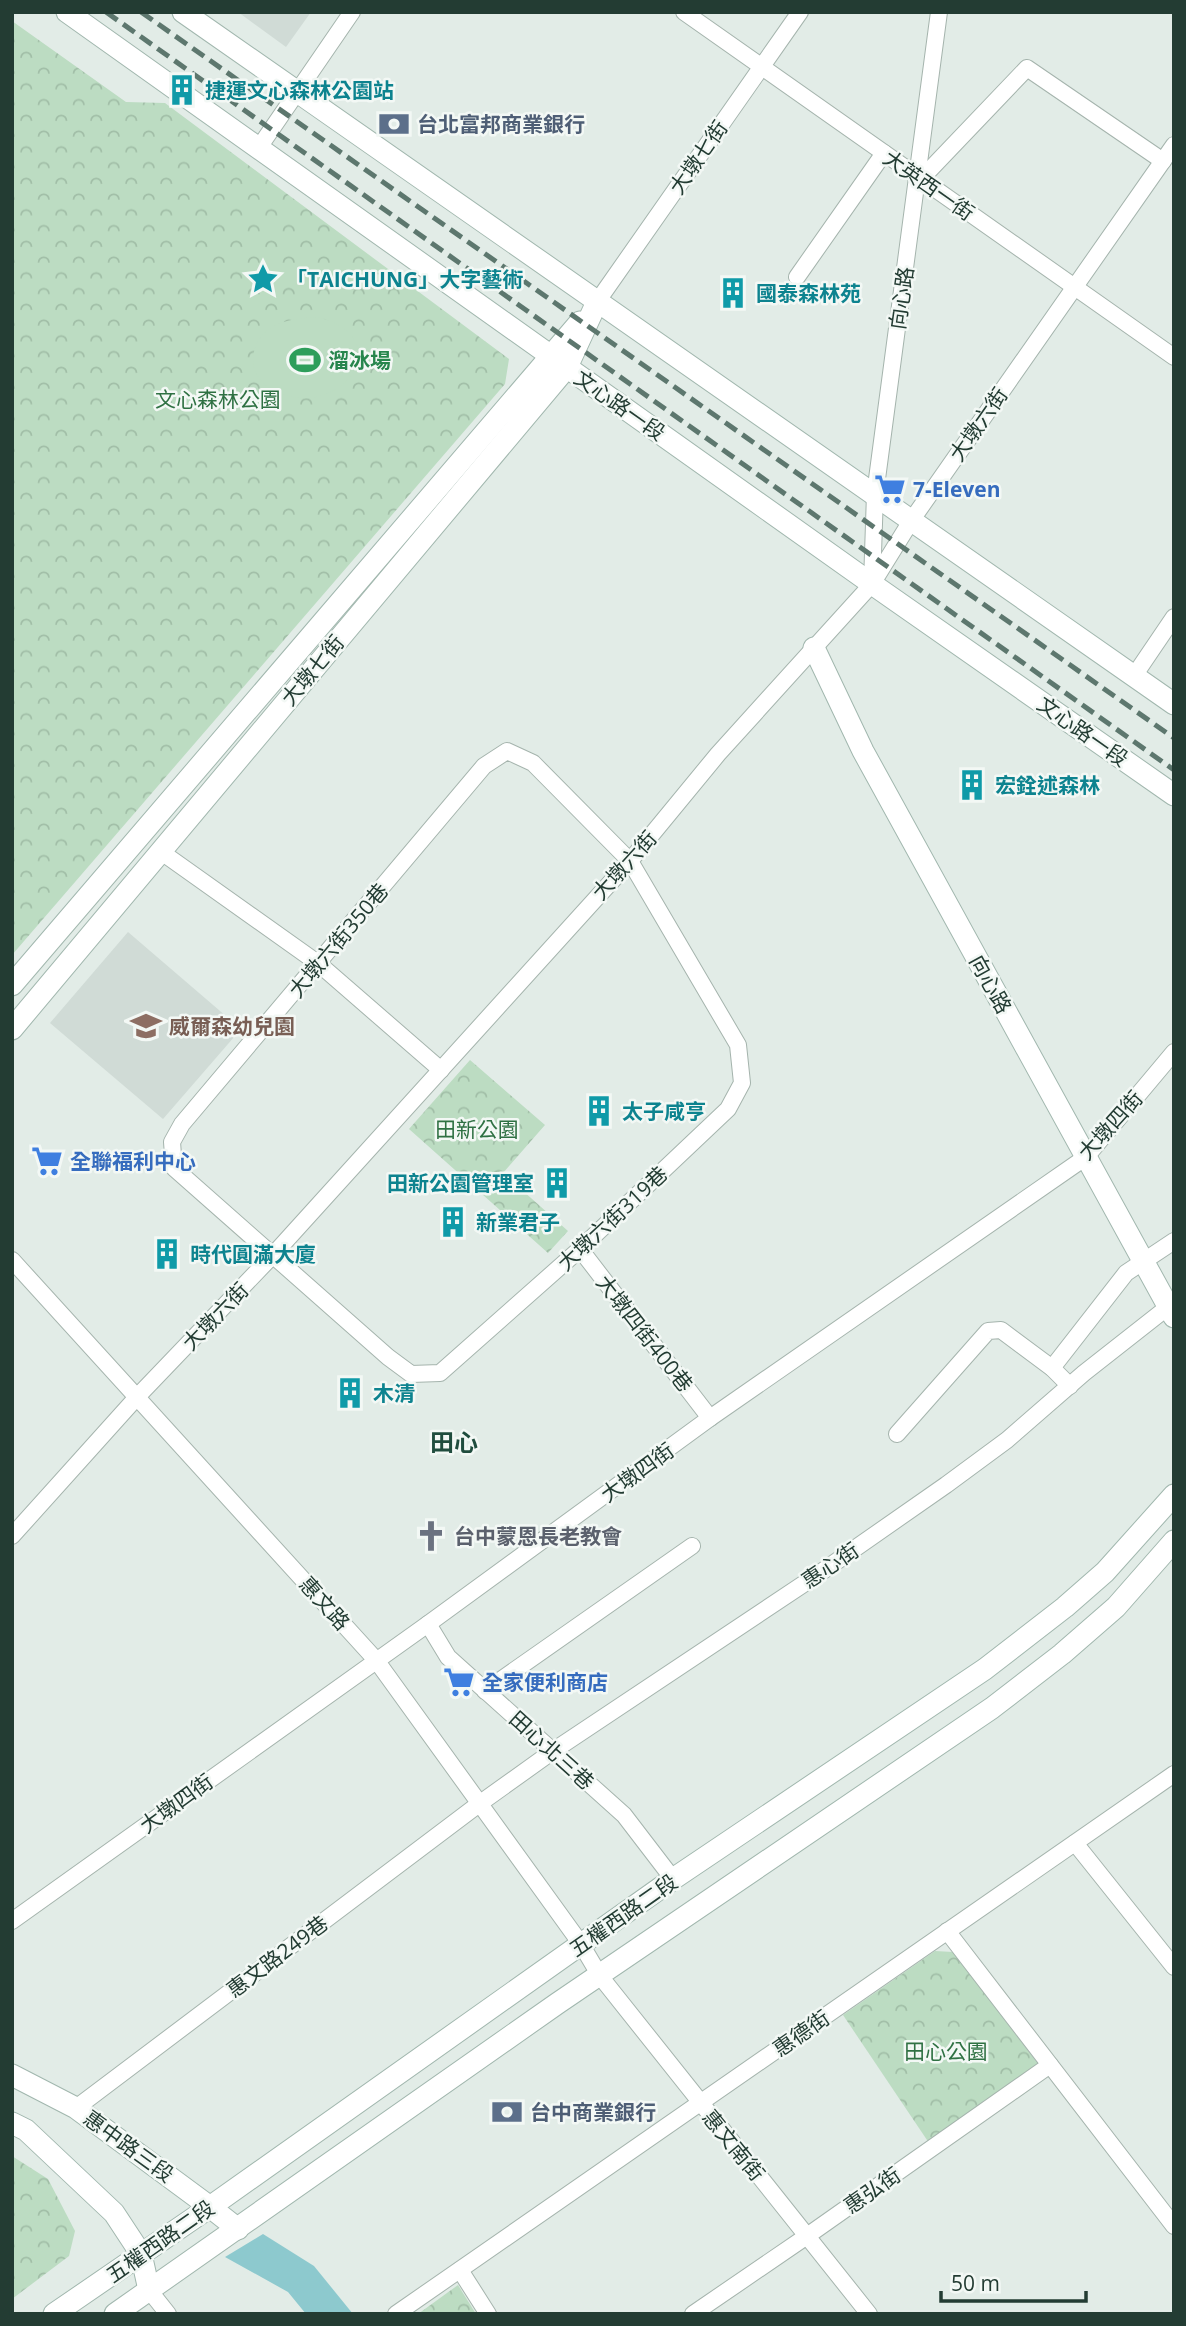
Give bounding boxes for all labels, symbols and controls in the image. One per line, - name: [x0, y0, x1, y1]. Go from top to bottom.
- building icon: 捷運文心森林公園站: [165, 73, 199, 107]
- place label: 捷運文心森林公園站: [205, 76, 394, 104]
- bank icon: 台北富邦商業銀行: [377, 107, 411, 141]
- place label: 台北富邦商業銀行: [417, 110, 585, 138]
- street label: 大墩七街: [662, 115, 734, 199]
- street label: 大英西一街: [878, 143, 980, 227]
- place icon: 「TAICHUNG」大字藝術: [246, 262, 280, 296]
- place label: 「TAICHUNG」大字藝術: [286, 265, 523, 293]
- street label: 向心路: [883, 265, 919, 331]
- building icon: 國泰森林苑: [716, 276, 750, 310]
- place label: 國泰森林苑: [756, 279, 861, 307]
- sports icon: 溜冰場: [288, 343, 322, 377]
- place label: 溜冰場: [328, 346, 391, 374]
- street label: 文心路一段: [569, 363, 671, 447]
- street label: 大墩六街: [942, 382, 1014, 466]
- park label: 文心森林公園: [155, 385, 281, 413]
- supermarket icon: 7-Eleven: [873, 472, 907, 506]
- place label: 7-Eleven: [913, 475, 1001, 503]
- street label: 大墩七街: [274, 629, 350, 711]
- street label: 文心路一段: [1032, 689, 1134, 773]
- building icon: 宏銓述森林: [955, 768, 989, 802]
- place label: 宏銓述森林: [995, 771, 1100, 799]
- street label: 大墩六街: [585, 824, 663, 906]
- street label: 大墩六街350巷: [282, 877, 394, 1003]
- street label: 向心路: [963, 950, 1019, 1018]
- school or university icon: 威爾森幼兒園: [129, 1009, 163, 1043]
- place label: 威爾森幼兒園: [169, 1012, 295, 1040]
- street label: 大墩四街: [1071, 1084, 1149, 1166]
- building icon: 太子咸亨: [582, 1094, 616, 1128]
- place label: 太子咸亨: [622, 1097, 706, 1125]
- park label: 田新公園: [435, 1115, 519, 1143]
- supermarket icon: 全聯福利中心: [30, 1144, 64, 1178]
- place label: 全聯福利中心: [70, 1147, 196, 1175]
- street label: 大墩六街319巷: [551, 1160, 673, 1276]
- building icon: 田新公園管理室: [540, 1166, 574, 1200]
- place label: 田新公園管理室: [387, 1169, 534, 1197]
- building icon: 新業君子: [436, 1205, 470, 1239]
- place label: 新業君子: [476, 1208, 560, 1236]
- building icon: 時代圓滿大廈: [150, 1237, 184, 1271]
- place label: 時代圓滿大廈: [190, 1240, 316, 1268]
- street label: 大墩四街400巷: [591, 1269, 699, 1397]
- street label: 大墩六街: [176, 1276, 254, 1356]
- building icon: 木清: [333, 1376, 367, 1410]
- place label: 木清: [373, 1379, 415, 1407]
- district label: 田心: [430, 1425, 478, 1458]
- street label: 大墩四街: [595, 1436, 679, 1508]
- church icon: 台中蒙恩長老教會: [414, 1519, 448, 1553]
- place label: 台中蒙恩長老教會: [454, 1522, 622, 1550]
- street label: 惠心街: [796, 1536, 864, 1594]
- street label: 惠文路: [294, 1570, 356, 1636]
- supermarket icon: 全家便利商店: [442, 1665, 476, 1699]
- place label: 全家便利商店: [482, 1668, 608, 1696]
- street label: 田心北三巷: [504, 1704, 600, 1796]
- street label: 大墩四街: [134, 1767, 218, 1839]
- street label: 五權西路二段: [563, 1867, 683, 1963]
- street label: 惠文路249巷: [221, 1909, 333, 2003]
- street label: 惠德街: [767, 2003, 835, 2063]
- park label: 田心公園: [904, 2037, 988, 2065]
- bank icon: 台中商業銀行: [490, 2095, 524, 2129]
- place label: 台中商業銀行: [530, 2098, 656, 2126]
- street label: 惠中路三段: [78, 2104, 180, 2188]
- street label: 惠文南街: [697, 2104, 771, 2186]
- street label: 惠弘街: [838, 2160, 906, 2220]
- street label: 五權西路二段: [100, 2193, 220, 2289]
- scale bar: [941, 2260, 1086, 2304]
- text: 50 m: [951, 2269, 1000, 2297]

